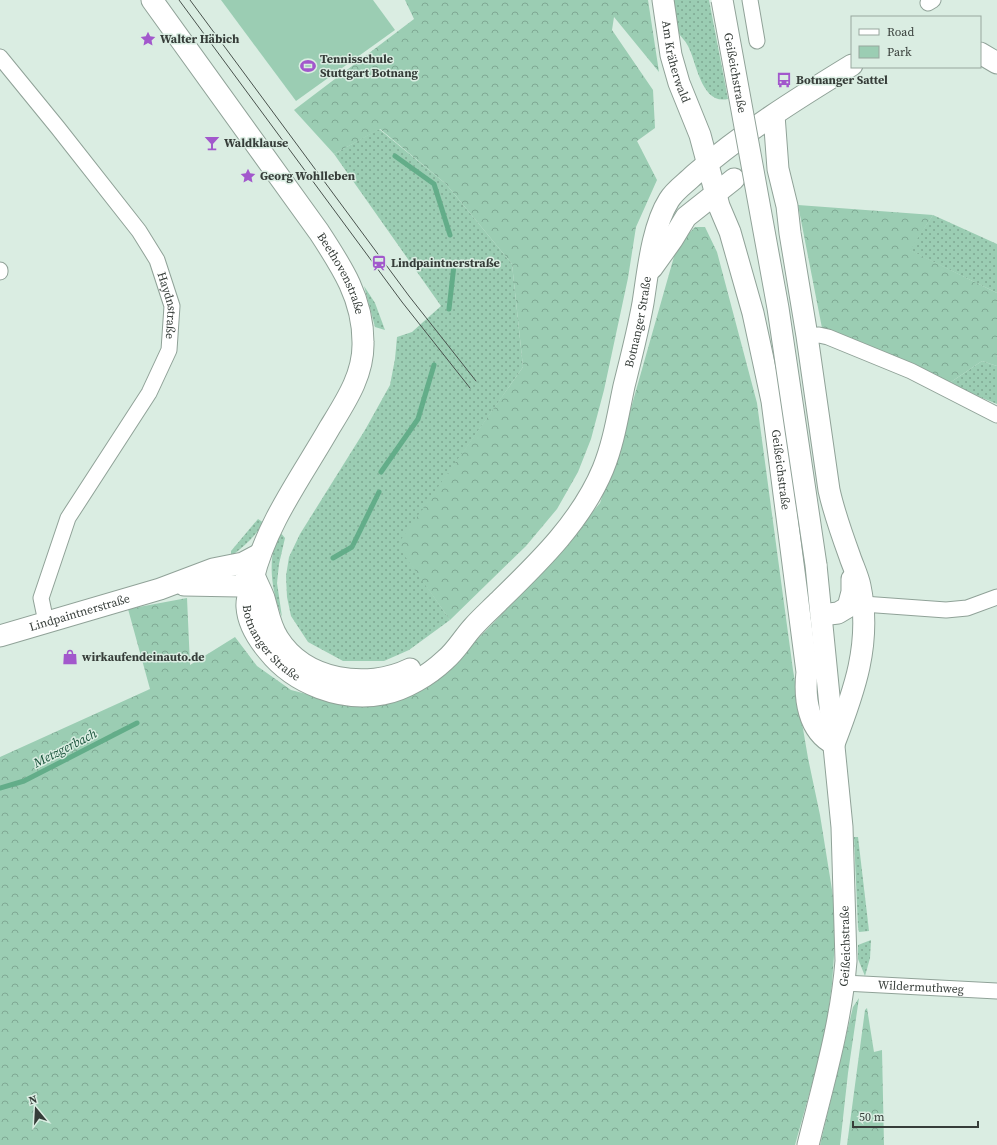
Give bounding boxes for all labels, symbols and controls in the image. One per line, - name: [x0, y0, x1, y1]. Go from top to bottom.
- legend: [851, 16, 981, 68]
- street label: Am Kräherwald: [658, 19, 694, 105]
- text: Road: [887, 24, 914, 40]
- place icon: Walter Häbich: [139, 30, 157, 48]
- place label: Walter Häbich: [160, 31, 240, 47]
- street label: Geißeichstraße: [720, 31, 750, 114]
- text: Park: [887, 44, 912, 60]
- place label: Tennisschule Stuttgart Botnang: [320, 51, 419, 81]
- sports icon: Tennisschule Stuttgart Botnang: [299, 57, 317, 75]
- bus stop icon: Botnanger Sattel: [775, 71, 793, 89]
- place label: Botnanger Sattel: [796, 72, 888, 88]
- bar icon: Waldklause: [203, 134, 221, 152]
- place label: Waldklause: [224, 135, 288, 151]
- place icon: Georg Wohlleben: [239, 167, 257, 185]
- place label: Georg Wohlleben: [260, 168, 356, 184]
- street label: Beethovenstraße: [313, 229, 368, 316]
- station icon: Lindpaintnerstraße: [370, 254, 388, 272]
- place label: Lindpaintnerstraße: [391, 255, 500, 271]
- street label: Haydnstraße: [153, 270, 180, 340]
- street label: Botnanger Straße: [621, 275, 655, 369]
- street label: Geißeichstraße: [768, 428, 794, 511]
- street label: Lindpaintnerstraße: [27, 590, 132, 635]
- street label: Botnanger Straße: [239, 604, 303, 685]
- shop icon: wirkaufendeinauto.de: [61, 648, 79, 666]
- place label: wirkaufendeinauto.de: [81, 649, 205, 665]
- water label: Metzgerbach: [30, 725, 100, 772]
- street label: Geißeichstraße: [835, 905, 854, 988]
- street label: Wildermuthweg: [877, 977, 964, 997]
- north arrow: [16, 1089, 56, 1129]
- text: N: [27, 1092, 39, 1108]
- scale bar: [853, 1103, 978, 1129]
- text: 50 m: [859, 1109, 885, 1125]

